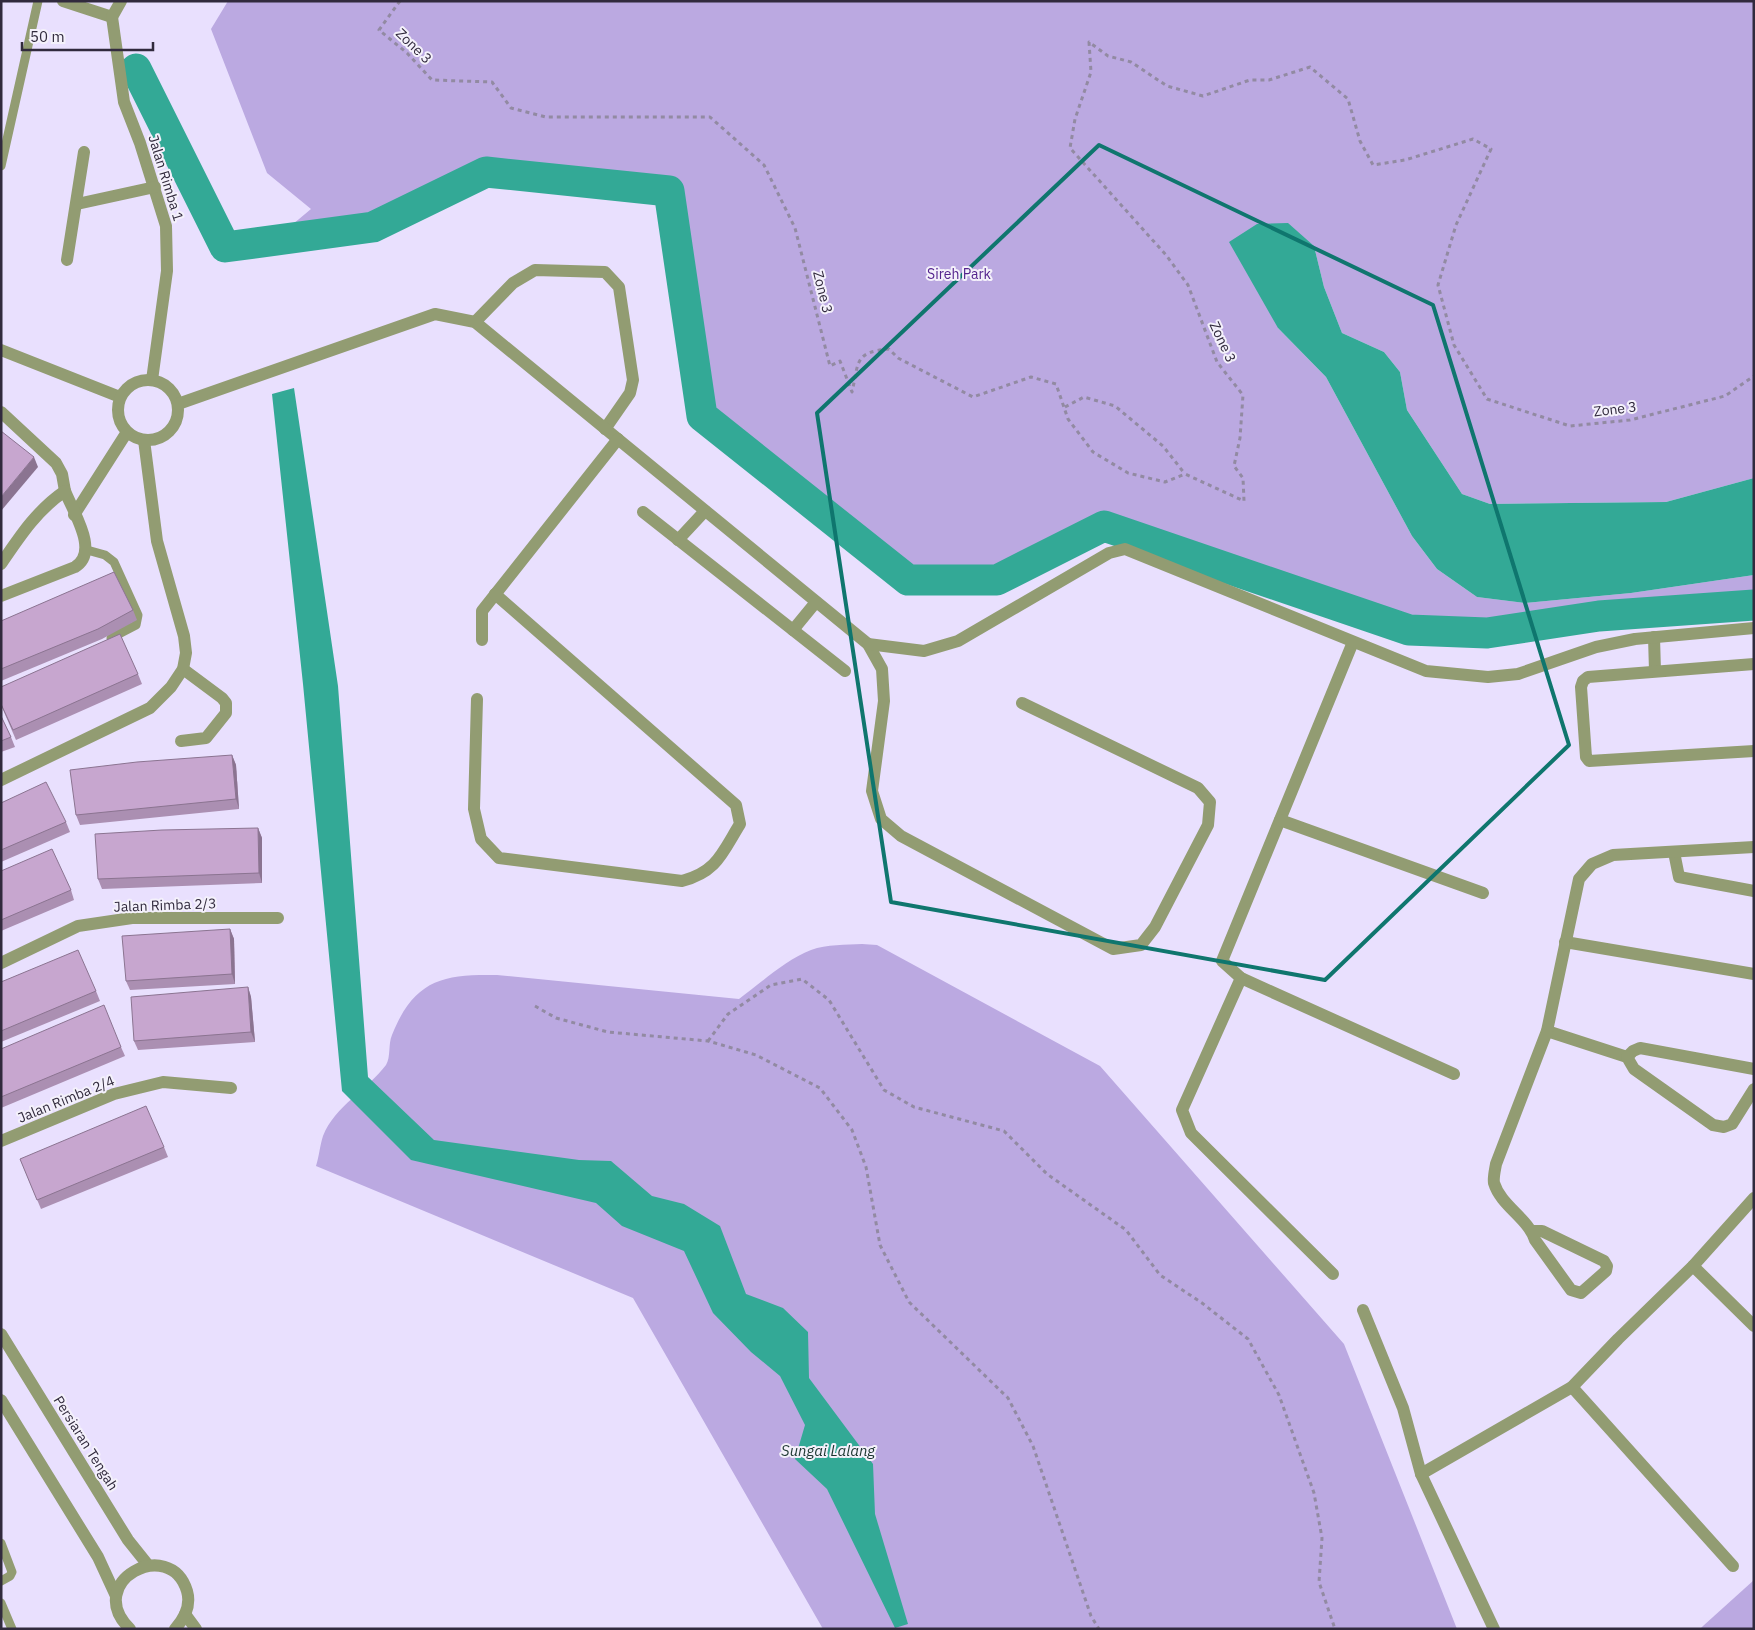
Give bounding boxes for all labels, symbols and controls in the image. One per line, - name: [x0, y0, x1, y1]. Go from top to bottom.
- scale bar: [22, 20, 154, 52]
- street label: Zone 3: [392, 25, 436, 67]
- text: 50 m: [30, 27, 65, 46]
- street label: Jalan Rimba 1: [144, 133, 188, 223]
- park label: Sireh Park: [927, 265, 992, 283]
- street label: Zone 3: [809, 269, 837, 315]
- street label: Zone 3: [1206, 319, 1240, 365]
- street label: Zone 3: [1592, 397, 1638, 421]
- street label: Jalan Rimba 2/3: [113, 894, 217, 916]
- street label: Jalan Rimba 2/4: [15, 1071, 117, 1127]
- street label: Persiaran Tengah: [50, 1392, 122, 1494]
- water label: Sungai Lalang: [781, 1441, 876, 1460]

